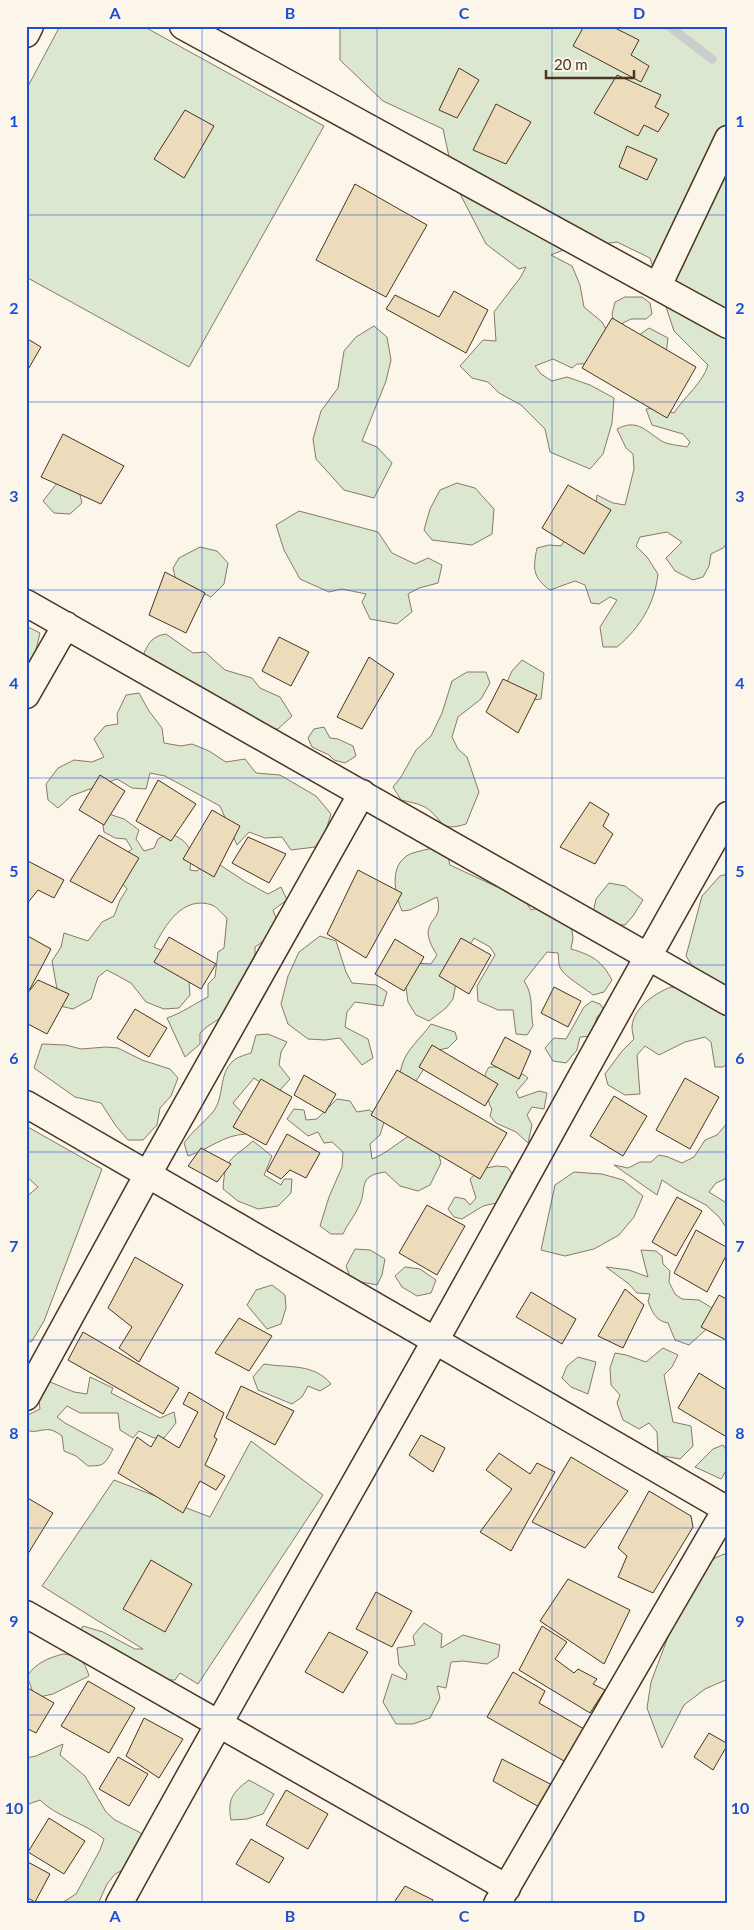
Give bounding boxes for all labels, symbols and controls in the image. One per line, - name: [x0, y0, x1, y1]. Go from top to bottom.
- text: A: [108, 3, 121, 22]
- text: B: [285, 3, 295, 22]
- text: C: [459, 3, 470, 22]
- text: D: [633, 3, 645, 22]
- scale bar: [546, 48, 634, 80]
- text: 20 m: [554, 55, 588, 73]
- text: 1: [9, 111, 19, 130]
- text: 1: [735, 111, 745, 130]
- text: 2: [9, 298, 19, 317]
- text: 2: [735, 298, 745, 317]
- text: 3: [9, 486, 19, 505]
- text: 3: [735, 486, 745, 505]
- text: 4: [9, 673, 19, 692]
- text: 4: [735, 673, 745, 692]
- text: 5: [9, 861, 19, 880]
- text: 5: [735, 861, 745, 880]
- text: 6: [9, 1048, 19, 1067]
- text: 6: [735, 1048, 745, 1067]
- text: 7: [9, 1236, 19, 1255]
- text: 7: [735, 1236, 745, 1255]
- text: 8: [9, 1423, 19, 1442]
- text: 8: [735, 1423, 745, 1442]
- text: 9: [9, 1611, 19, 1630]
- text: 9: [735, 1611, 745, 1630]
- text: 10: [5, 1798, 23, 1817]
- text: 10: [731, 1798, 749, 1817]
- text: A: [108, 1906, 121, 1925]
- text: B: [285, 1906, 295, 1925]
- text: C: [459, 1906, 470, 1925]
- text: D: [633, 1906, 645, 1925]

